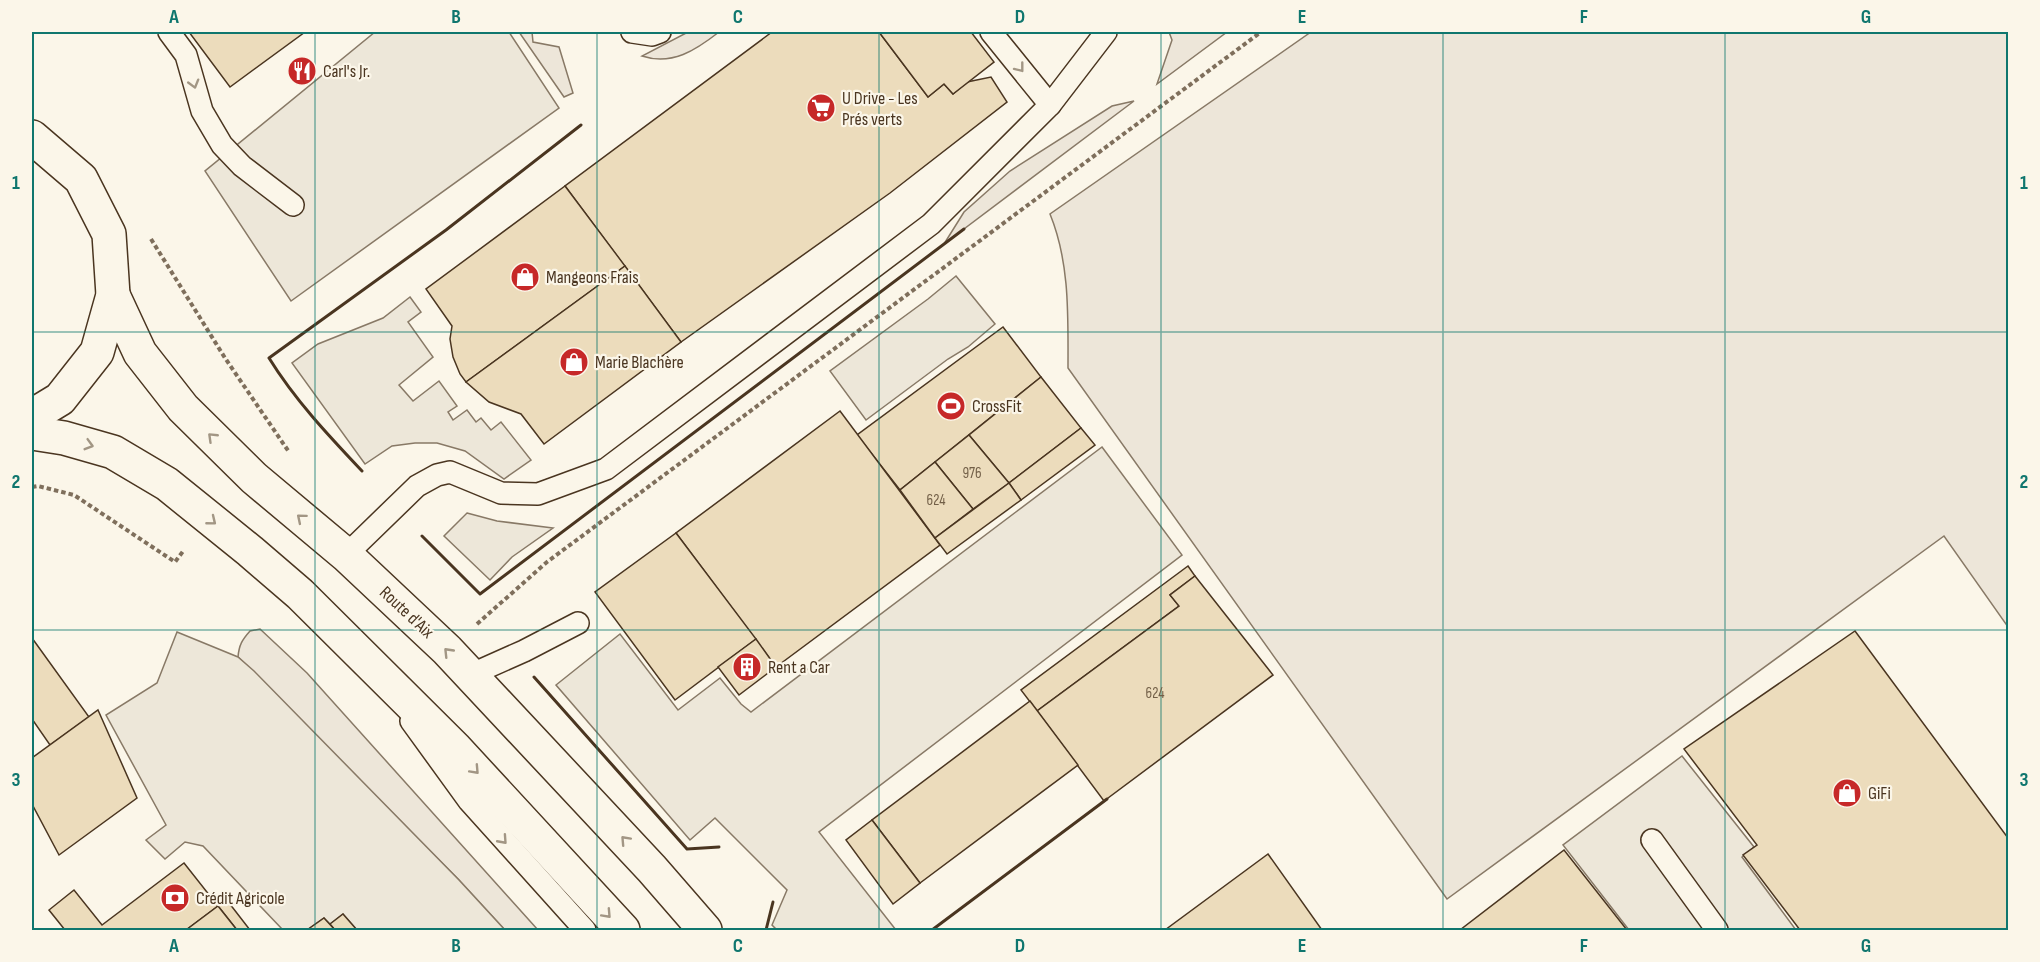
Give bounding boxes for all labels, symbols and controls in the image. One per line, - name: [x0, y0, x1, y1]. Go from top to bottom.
- text: A: [168, 5, 179, 29]
- text: B: [451, 5, 461, 29]
- text: C: [733, 5, 743, 29]
- text: D: [1015, 5, 1025, 29]
- text: E: [1298, 5, 1306, 29]
- text: F: [1580, 5, 1588, 29]
- text: G: [1861, 5, 1871, 29]
- restaurant icon: Carl's Jr.: [286, 55, 318, 87]
- place label: Carl's Jr.: [323, 61, 370, 82]
- one-way arrow: [1013, 62, 1024, 73]
- one-way arrow: [187, 78, 199, 89]
- place label: U Drive - Les Prés verts: [842, 88, 918, 130]
- supermarket icon: U Drive - Les Prés verts: [805, 92, 837, 124]
- text: 1: [12, 171, 20, 195]
- text: 1: [2020, 171, 2028, 195]
- shop icon: Mangeons Frais: [509, 261, 541, 293]
- place label: Mangeons Frais: [546, 267, 639, 288]
- shop icon: Marie Blachère: [558, 346, 590, 378]
- place label: Marie Blachère: [595, 352, 684, 373]
- sports icon: CrossFit: [935, 390, 967, 422]
- place label: CrossFit: [972, 396, 1022, 417]
- one-way arrow: [208, 433, 219, 444]
- one-way arrow: [83, 438, 93, 450]
- house number: 976: [962, 464, 982, 483]
- text: 2: [12, 470, 20, 494]
- text: 2: [2020, 470, 2028, 494]
- house number: 624: [926, 491, 946, 510]
- one-way arrow: [206, 513, 217, 524]
- one-way arrow: [297, 514, 308, 525]
- street label: Route d'Aix: [375, 582, 438, 643]
- one-way arrow: [444, 648, 455, 658]
- building icon: Rent a Car: [731, 651, 763, 683]
- place label: Rent a Car: [768, 657, 830, 678]
- house number: 624: [1145, 684, 1165, 703]
- one-way arrow: [468, 763, 479, 774]
- text: 3: [12, 768, 21, 792]
- text: 3: [2020, 768, 2029, 792]
- shop icon: GiFi: [1831, 777, 1863, 809]
- place label: GiFi: [1868, 783, 1891, 804]
- one-way arrow: [496, 833, 507, 844]
- one-way arrow: [621, 836, 632, 847]
- bank icon: Crédit Agricole: [159, 882, 191, 914]
- place label: Crédit Agricole: [196, 888, 285, 909]
- one-way arrow: [600, 907, 611, 918]
- text: A: [168, 934, 179, 958]
- text: B: [451, 934, 461, 958]
- text: C: [733, 934, 743, 958]
- text: D: [1015, 934, 1025, 958]
- text: E: [1298, 934, 1306, 958]
- text: F: [1580, 934, 1588, 958]
- text: G: [1861, 934, 1871, 958]

